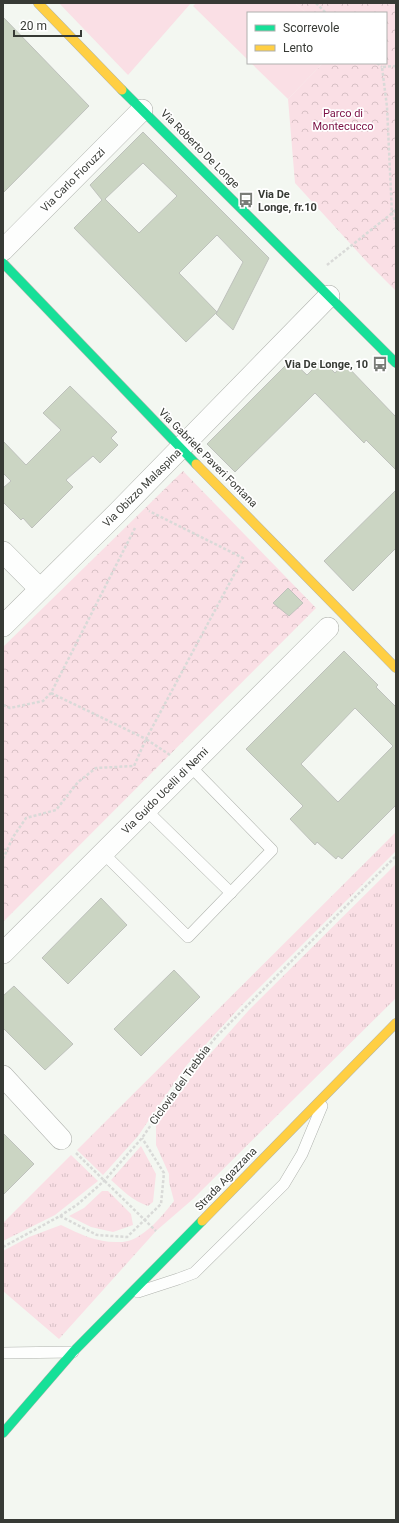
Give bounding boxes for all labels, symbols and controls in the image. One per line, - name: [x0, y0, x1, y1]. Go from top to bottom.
- scale bar: [14, 12, 81, 38]
- legend: [247, 12, 387, 64]
- text: 20 m: [20, 19, 47, 33]
- text: Scorrevole: [283, 21, 339, 35]
- text: Lento: [283, 41, 313, 55]
- street label: Via Roberto De Longe: [158, 107, 242, 191]
- park label: Parco di Montecucco: [313, 107, 374, 133]
- street label: Via Carlo Fioruzzi: [38, 145, 108, 215]
- place label: Via De Longe, fr.10: [258, 188, 317, 214]
- bus stop icon: Via De Longe, fr.10: [237, 191, 255, 209]
- bus stop icon: Via De Longe, 10: [371, 355, 389, 373]
- place label: Via De Longe, 10: [285, 358, 368, 371]
- street label: Via Gabriele Paveri Fontana: [156, 406, 260, 510]
- street label: Via Obizzo Malaspina: [100, 446, 184, 530]
- street label: Via Guido Ucelli di Nemi: [119, 745, 211, 837]
- street label: Ciclovia del Trebbia: [147, 1043, 213, 1127]
- street label: Strada Agazzana: [193, 1145, 259, 1213]

